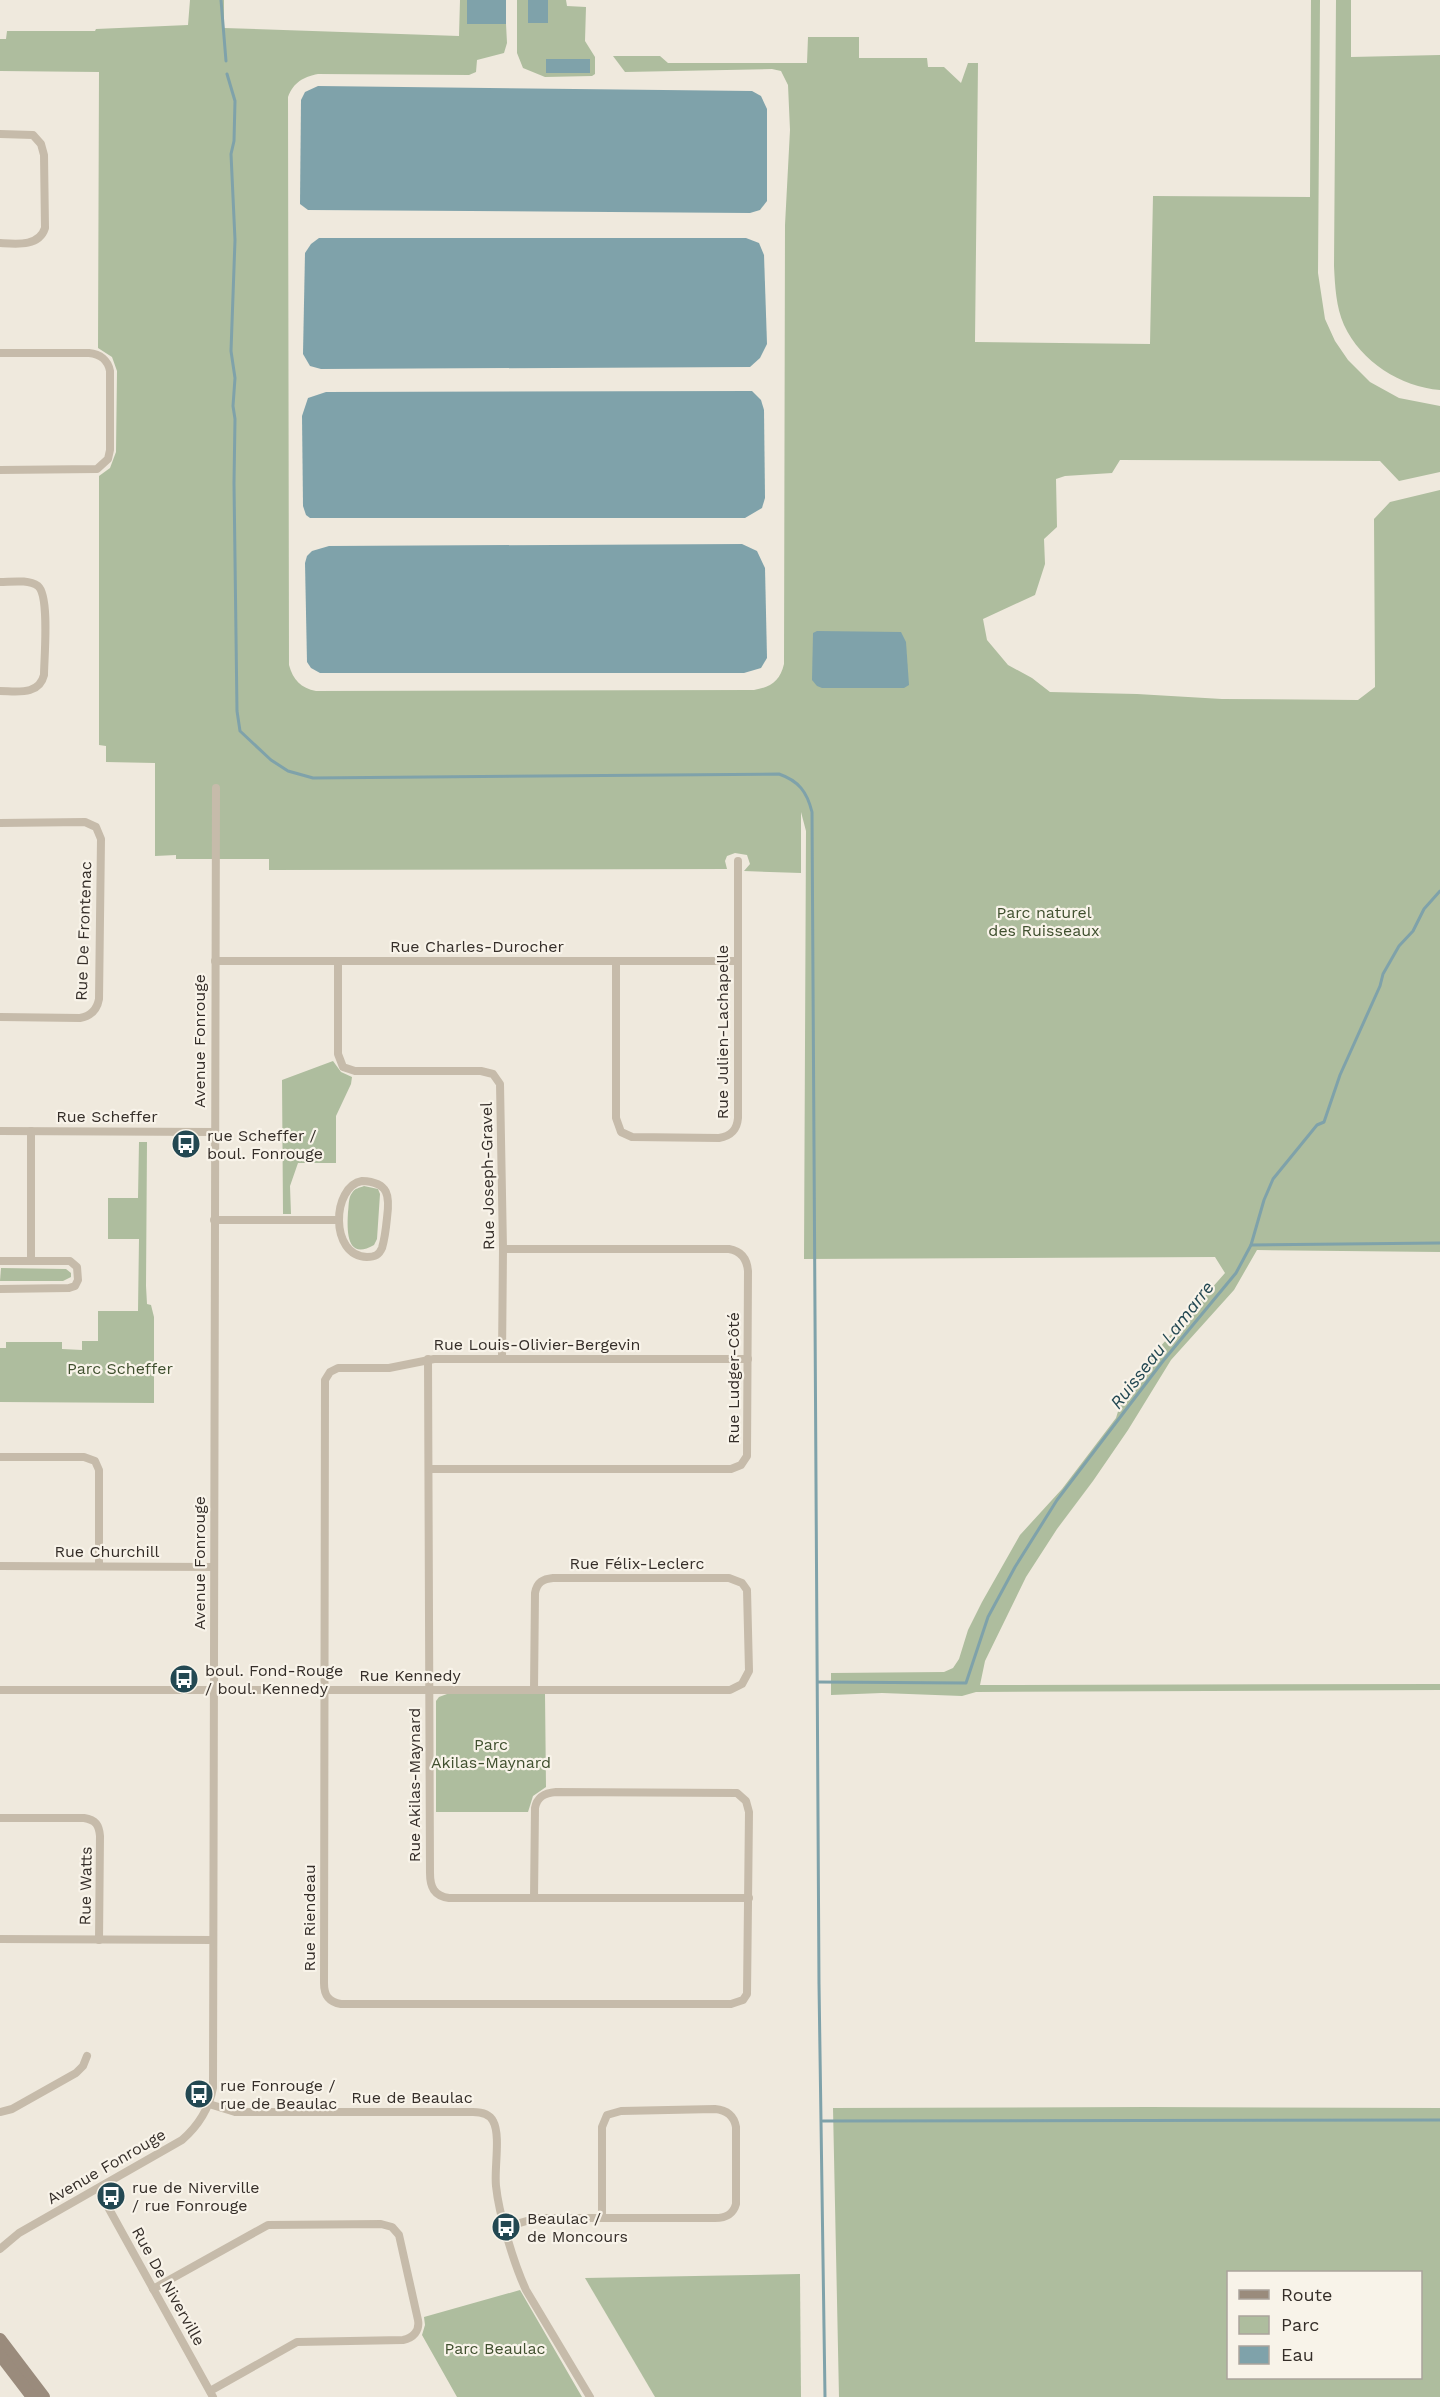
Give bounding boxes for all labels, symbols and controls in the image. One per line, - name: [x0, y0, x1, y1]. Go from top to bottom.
- street label: Rue De Frontenac: [72, 861, 95, 1001]
- park label: Parc naturel des Ruisseaux: [988, 903, 1100, 940]
- street label: Rue Charles-Durocher: [390, 937, 565, 956]
- street label: Rue Julien-Lachapelle: [713, 945, 732, 1119]
- street label: Avenue Fonrouge: [190, 974, 209, 1108]
- street label: Rue Joseph-Gravel: [477, 1102, 498, 1250]
- street label: Rue Scheffer: [56, 1107, 158, 1126]
- place label: rue Scheffer / boul. Fonrouge: [207, 1126, 323, 1163]
- bus stop icon: rue Scheffer / boul. Fonrouge: [170, 1128, 202, 1160]
- water label: Ruisseau Lamarre: [1105, 1277, 1218, 1413]
- street label: Rue Ludger-Côté: [724, 1312, 743, 1444]
- street label: Rue Louis-Olivier-Bergevin: [434, 1335, 640, 1354]
- park label: Parc Scheffer: [67, 1359, 173, 1378]
- street label: Avenue Fonrouge: [190, 1496, 209, 1630]
- street label: Rue Churchill: [55, 1542, 160, 1561]
- street label: Rue Félix-Leclerc: [569, 1554, 705, 1573]
- place label: boul. Fond-Rouge / boul. Kennedy: [205, 1661, 343, 1698]
- bus stop icon: boul. Fond-Rouge / boul. Kennedy: [168, 1663, 200, 1695]
- street label: Rue Kennedy: [359, 1666, 461, 1685]
- street label: Rue Akilas-Maynard: [405, 1708, 424, 1862]
- park label: Parc Akilas-Maynard: [431, 1735, 551, 1772]
- street label: Rue Watts: [75, 1846, 96, 1926]
- street label: Rue Riendeau: [300, 1864, 319, 1972]
- place label: rue Fonrouge / rue de Beaulac: [220, 2076, 337, 2113]
- bus stop icon: rue Fonrouge / rue de Beaulac: [183, 2078, 215, 2110]
- street label: Rue de Beaulac: [351, 2088, 473, 2107]
- street label: Avenue Fonrouge: [44, 2125, 169, 2208]
- place label: rue de Niverville / rue Fonrouge: [132, 2178, 260, 2215]
- bus stop icon: rue de Niverville / rue Fonrouge: [95, 2180, 127, 2212]
- place label: Beaulac / de Moncours: [527, 2209, 628, 2246]
- bus stop icon: Beaulac / de Moncours: [490, 2211, 522, 2243]
- street label: Rue De Niverville: [128, 2224, 209, 2349]
- legend: [1227, 2271, 1422, 2379]
- text: Route: [1281, 2284, 1333, 2305]
- text: Parc: [1281, 2314, 1319, 2335]
- park label: Parc Beaulac: [444, 2339, 546, 2358]
- text: Eau: [1281, 2344, 1314, 2365]

